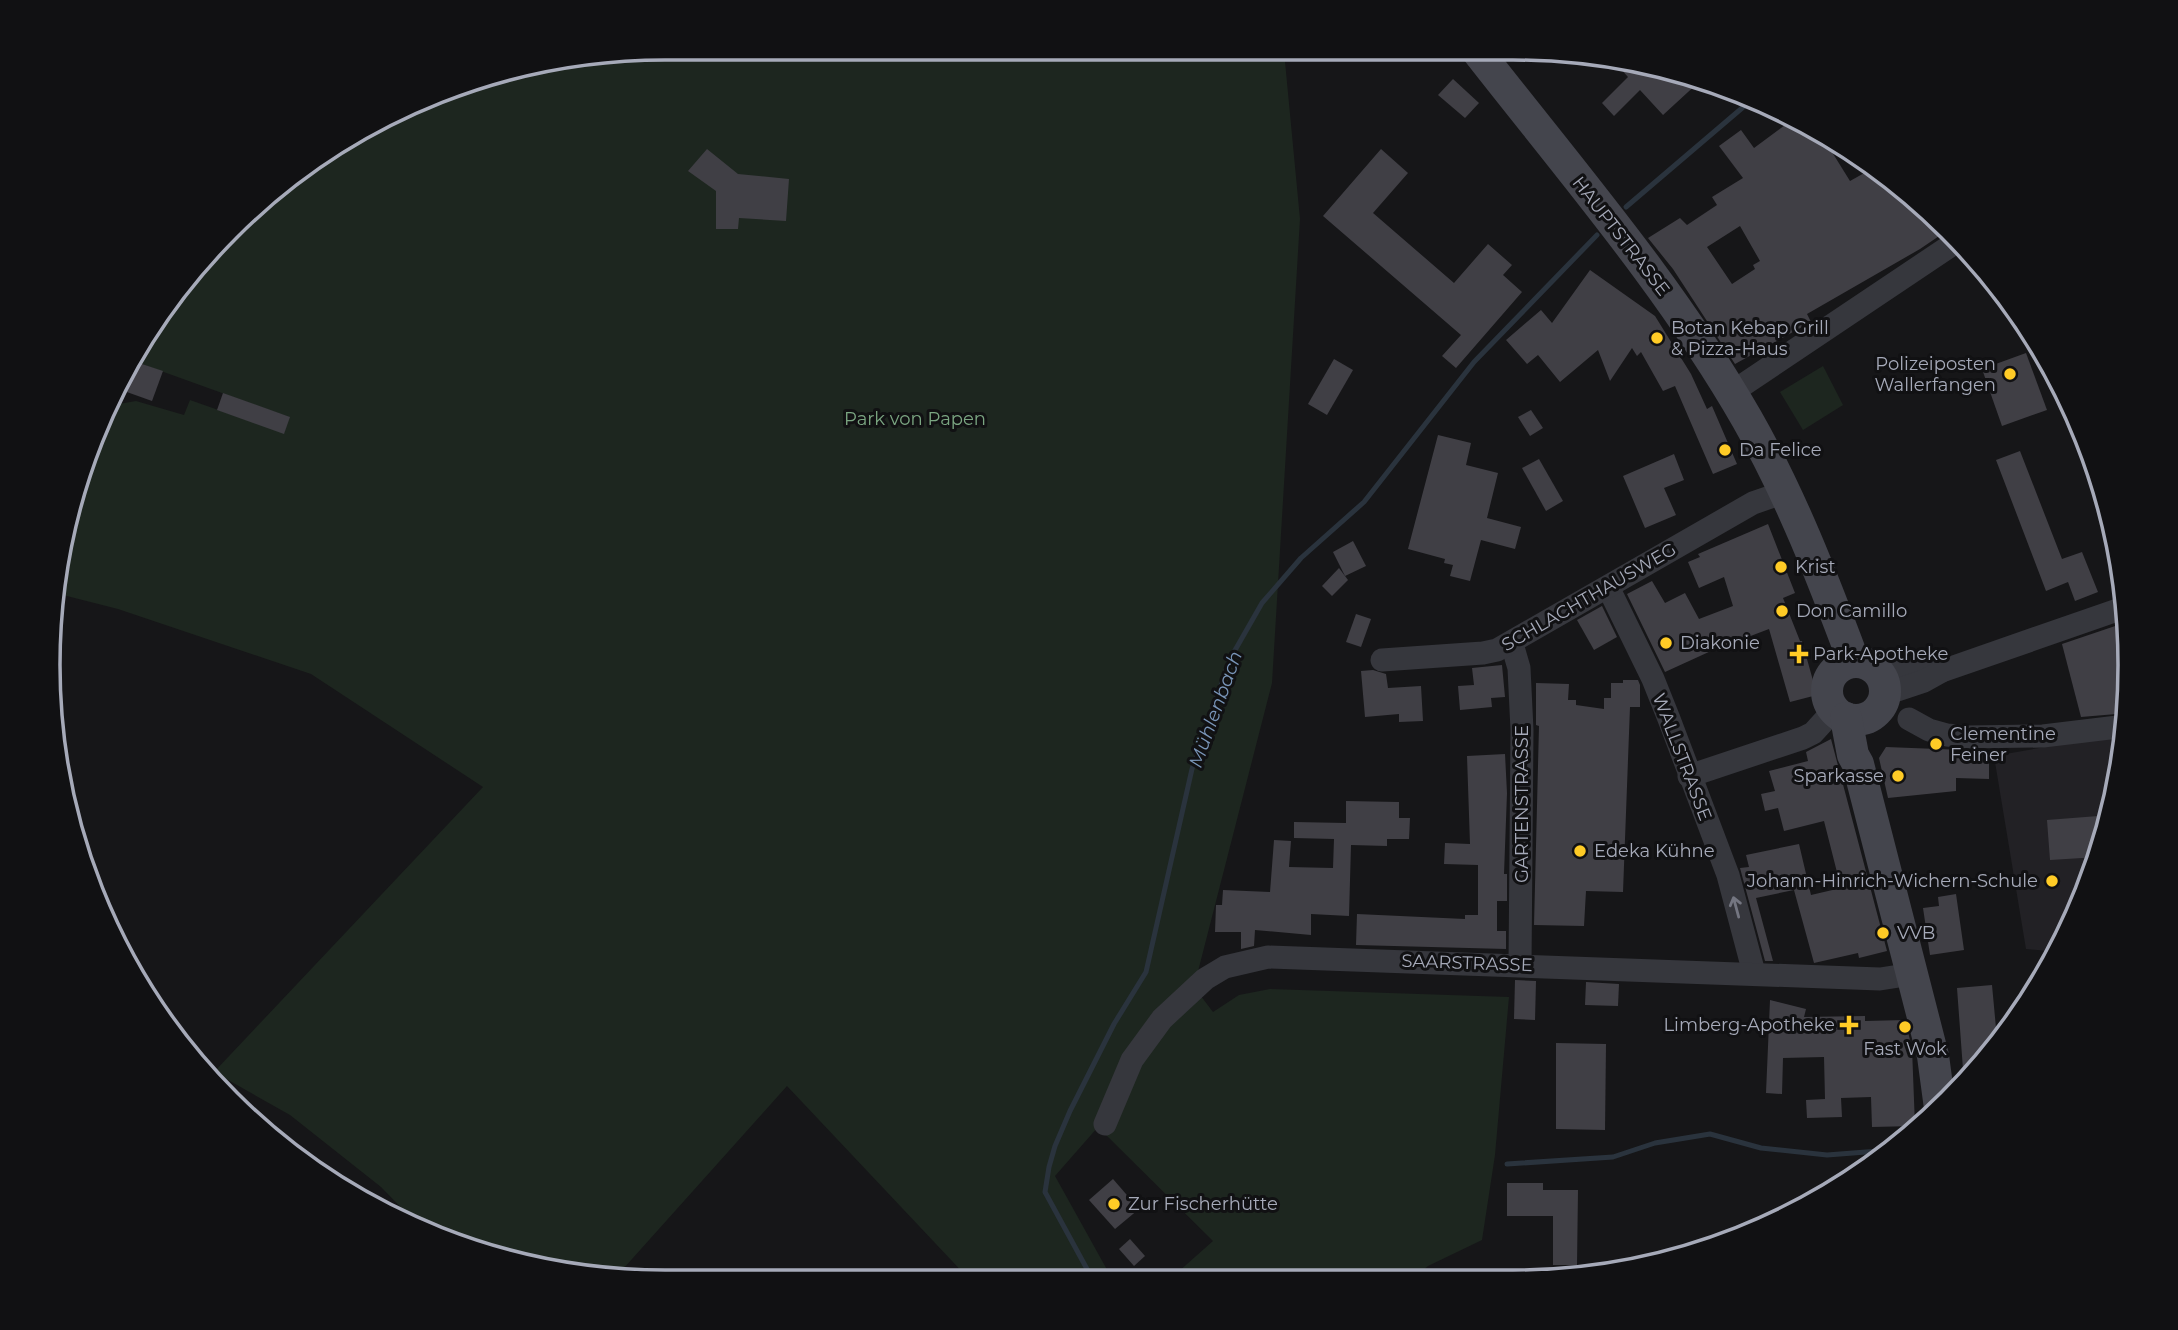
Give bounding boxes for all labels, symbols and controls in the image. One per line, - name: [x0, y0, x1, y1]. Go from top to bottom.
- street label: HAUPTSTRASSE: [1568, 172, 1674, 300]
- place label: Botan Kebap Grill & Pizza-Haus: [1671, 317, 1829, 360]
- marker: Botan Kebap Grill & Pizza-Haus: [1649, 330, 1665, 346]
- place label: Polizeiposten Wallerfangen: [1875, 353, 1996, 396]
- marker: Polizeiposten Wallerfangen: [2002, 366, 2018, 382]
- park label: Park von Papen: [844, 408, 986, 430]
- place label: Da Felice: [1739, 439, 1822, 461]
- marker: Da Felice: [1717, 442, 1733, 458]
- street label: SCHLACHTHAUSWEG: [1498, 538, 1680, 656]
- place label: Krist: [1795, 556, 1836, 578]
- marker: Krist: [1773, 559, 1789, 575]
- place label: Don Camillo: [1796, 600, 1907, 622]
- marker: Don Camillo: [1774, 603, 1790, 619]
- place label: Diakonie: [1680, 632, 1760, 654]
- marker: Diakonie: [1658, 635, 1674, 651]
- place label: Park-Apotheke: [1813, 643, 1948, 665]
- marker: Park-Apotheke: [1791, 646, 1807, 662]
- water label: Mühlenbach: [1184, 648, 1247, 771]
- street label: WALLSTRASSE: [1648, 690, 1716, 824]
- place label: Clementine Feiner: [1950, 723, 2056, 766]
- street label: GARTENSTRASSE: [1511, 725, 1533, 883]
- marker: Clementine Feiner: [1928, 736, 1944, 752]
- place label: Sparkasse: [1793, 765, 1884, 787]
- marker: Sparkasse: [1890, 768, 1906, 784]
- place label: Edeka Kühne: [1594, 840, 1715, 862]
- marker: Edeka Kühne: [1572, 843, 1588, 859]
- place label: Johann-Hinrich-Wichern-Schule: [1746, 870, 2038, 892]
- marker: Johann-Hinrich-Wichern-Schule: [2044, 873, 2060, 889]
- one-way arrow: [1729, 896, 1742, 919]
- place label: VVB: [1897, 922, 1935, 944]
- marker: VVB: [1875, 925, 1891, 941]
- street label: SAARSTRASSE: [1401, 950, 1533, 976]
- place label: Limberg-Apotheke: [1663, 1014, 1835, 1036]
- marker: Limberg-Apotheke: [1841, 1017, 1857, 1033]
- marker: Fast Wok: [1897, 1019, 1913, 1035]
- place label: Fast Wok: [1863, 1038, 1947, 1060]
- place label: Zur Fischerhütte: [1128, 1193, 1278, 1215]
- marker: Zur Fischerhütte: [1106, 1196, 1122, 1212]

